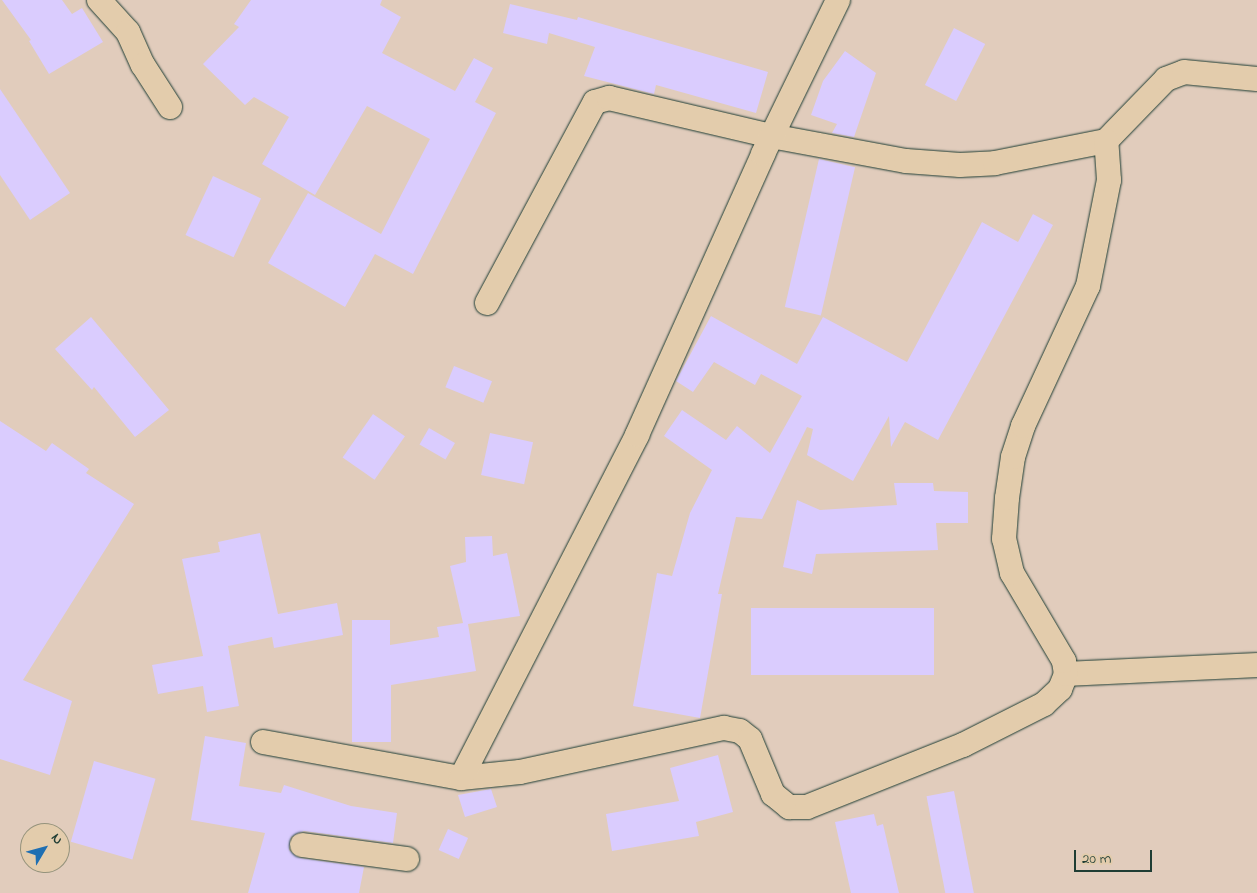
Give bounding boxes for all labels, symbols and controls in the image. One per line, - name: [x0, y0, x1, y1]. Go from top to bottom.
- north arrow: [20, 823, 70, 873]
- text: N: [45, 829, 68, 849]
- scale bar: [1077, 840, 1154, 872]
- text: 20 m: [1082, 848, 1111, 870]

